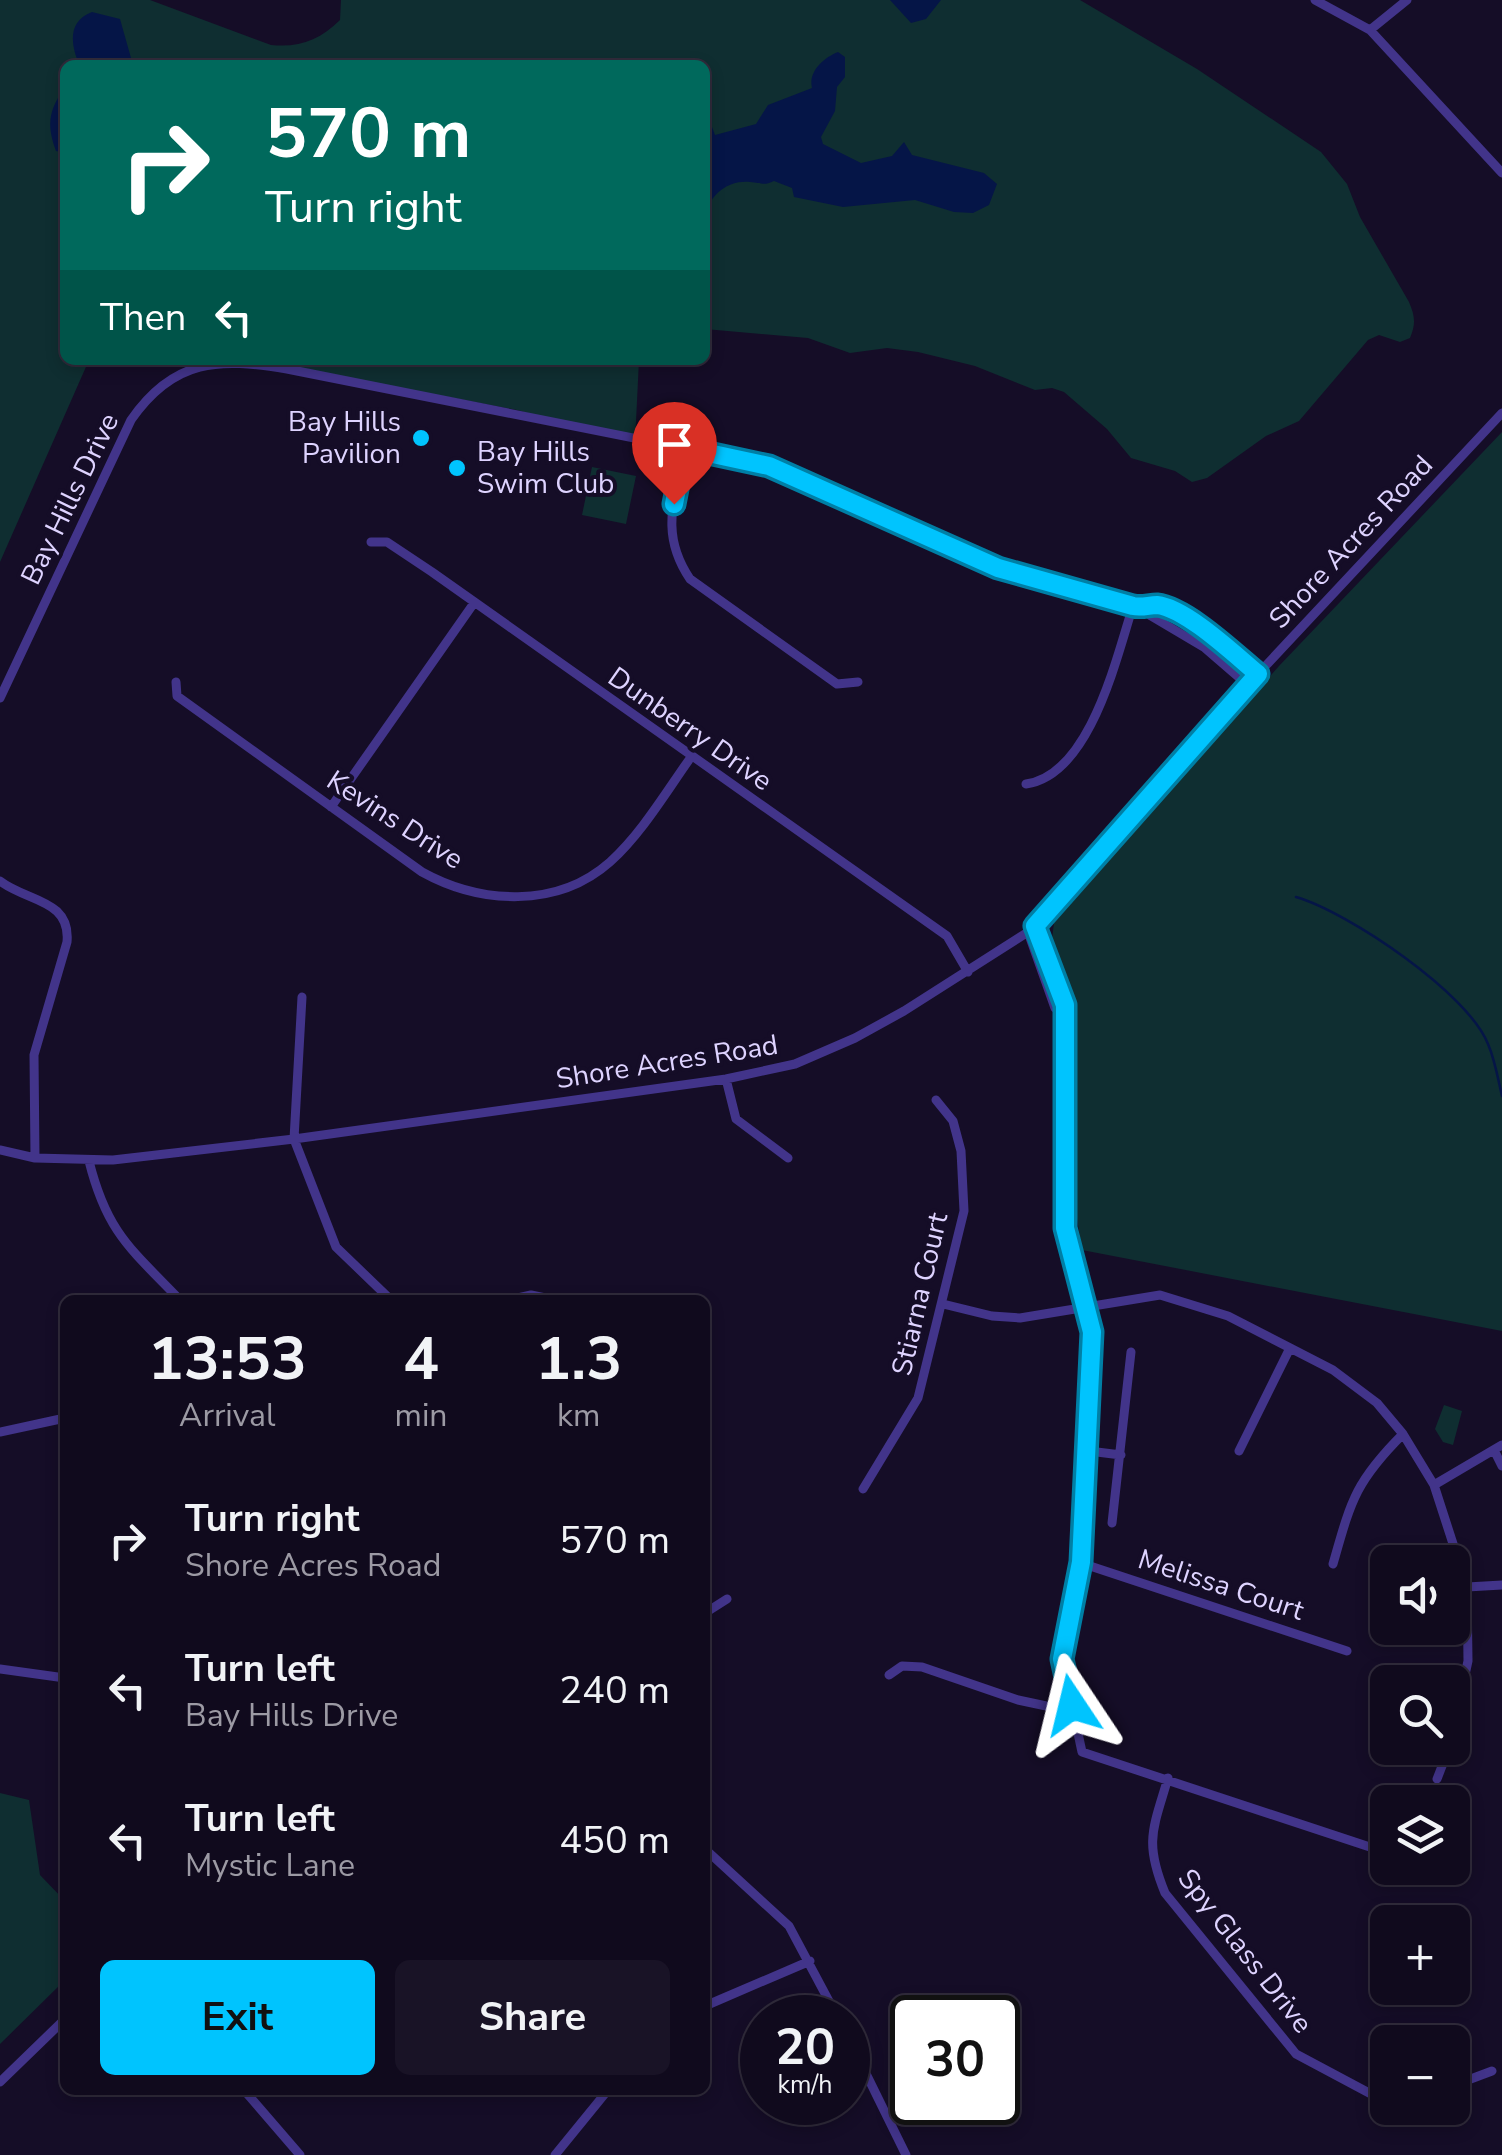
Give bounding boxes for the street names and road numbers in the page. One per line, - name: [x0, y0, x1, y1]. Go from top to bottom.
- street label: Bay Hills Drive: [12, 407, 128, 591]
- street label: Shore Acres Road: [1261, 447, 1441, 637]
- street label: Dunberry Drive: [600, 658, 780, 800]
- street label: Kevins Drive: [319, 762, 471, 878]
- street label: Shore Acres Road: [553, 1026, 781, 1098]
- street label: Stiarna Court: [883, 1209, 957, 1379]
- street label: Melissa Court: [1133, 1540, 1309, 1630]
- street label: Spy Glass Drive: [1169, 1861, 1321, 2041]

